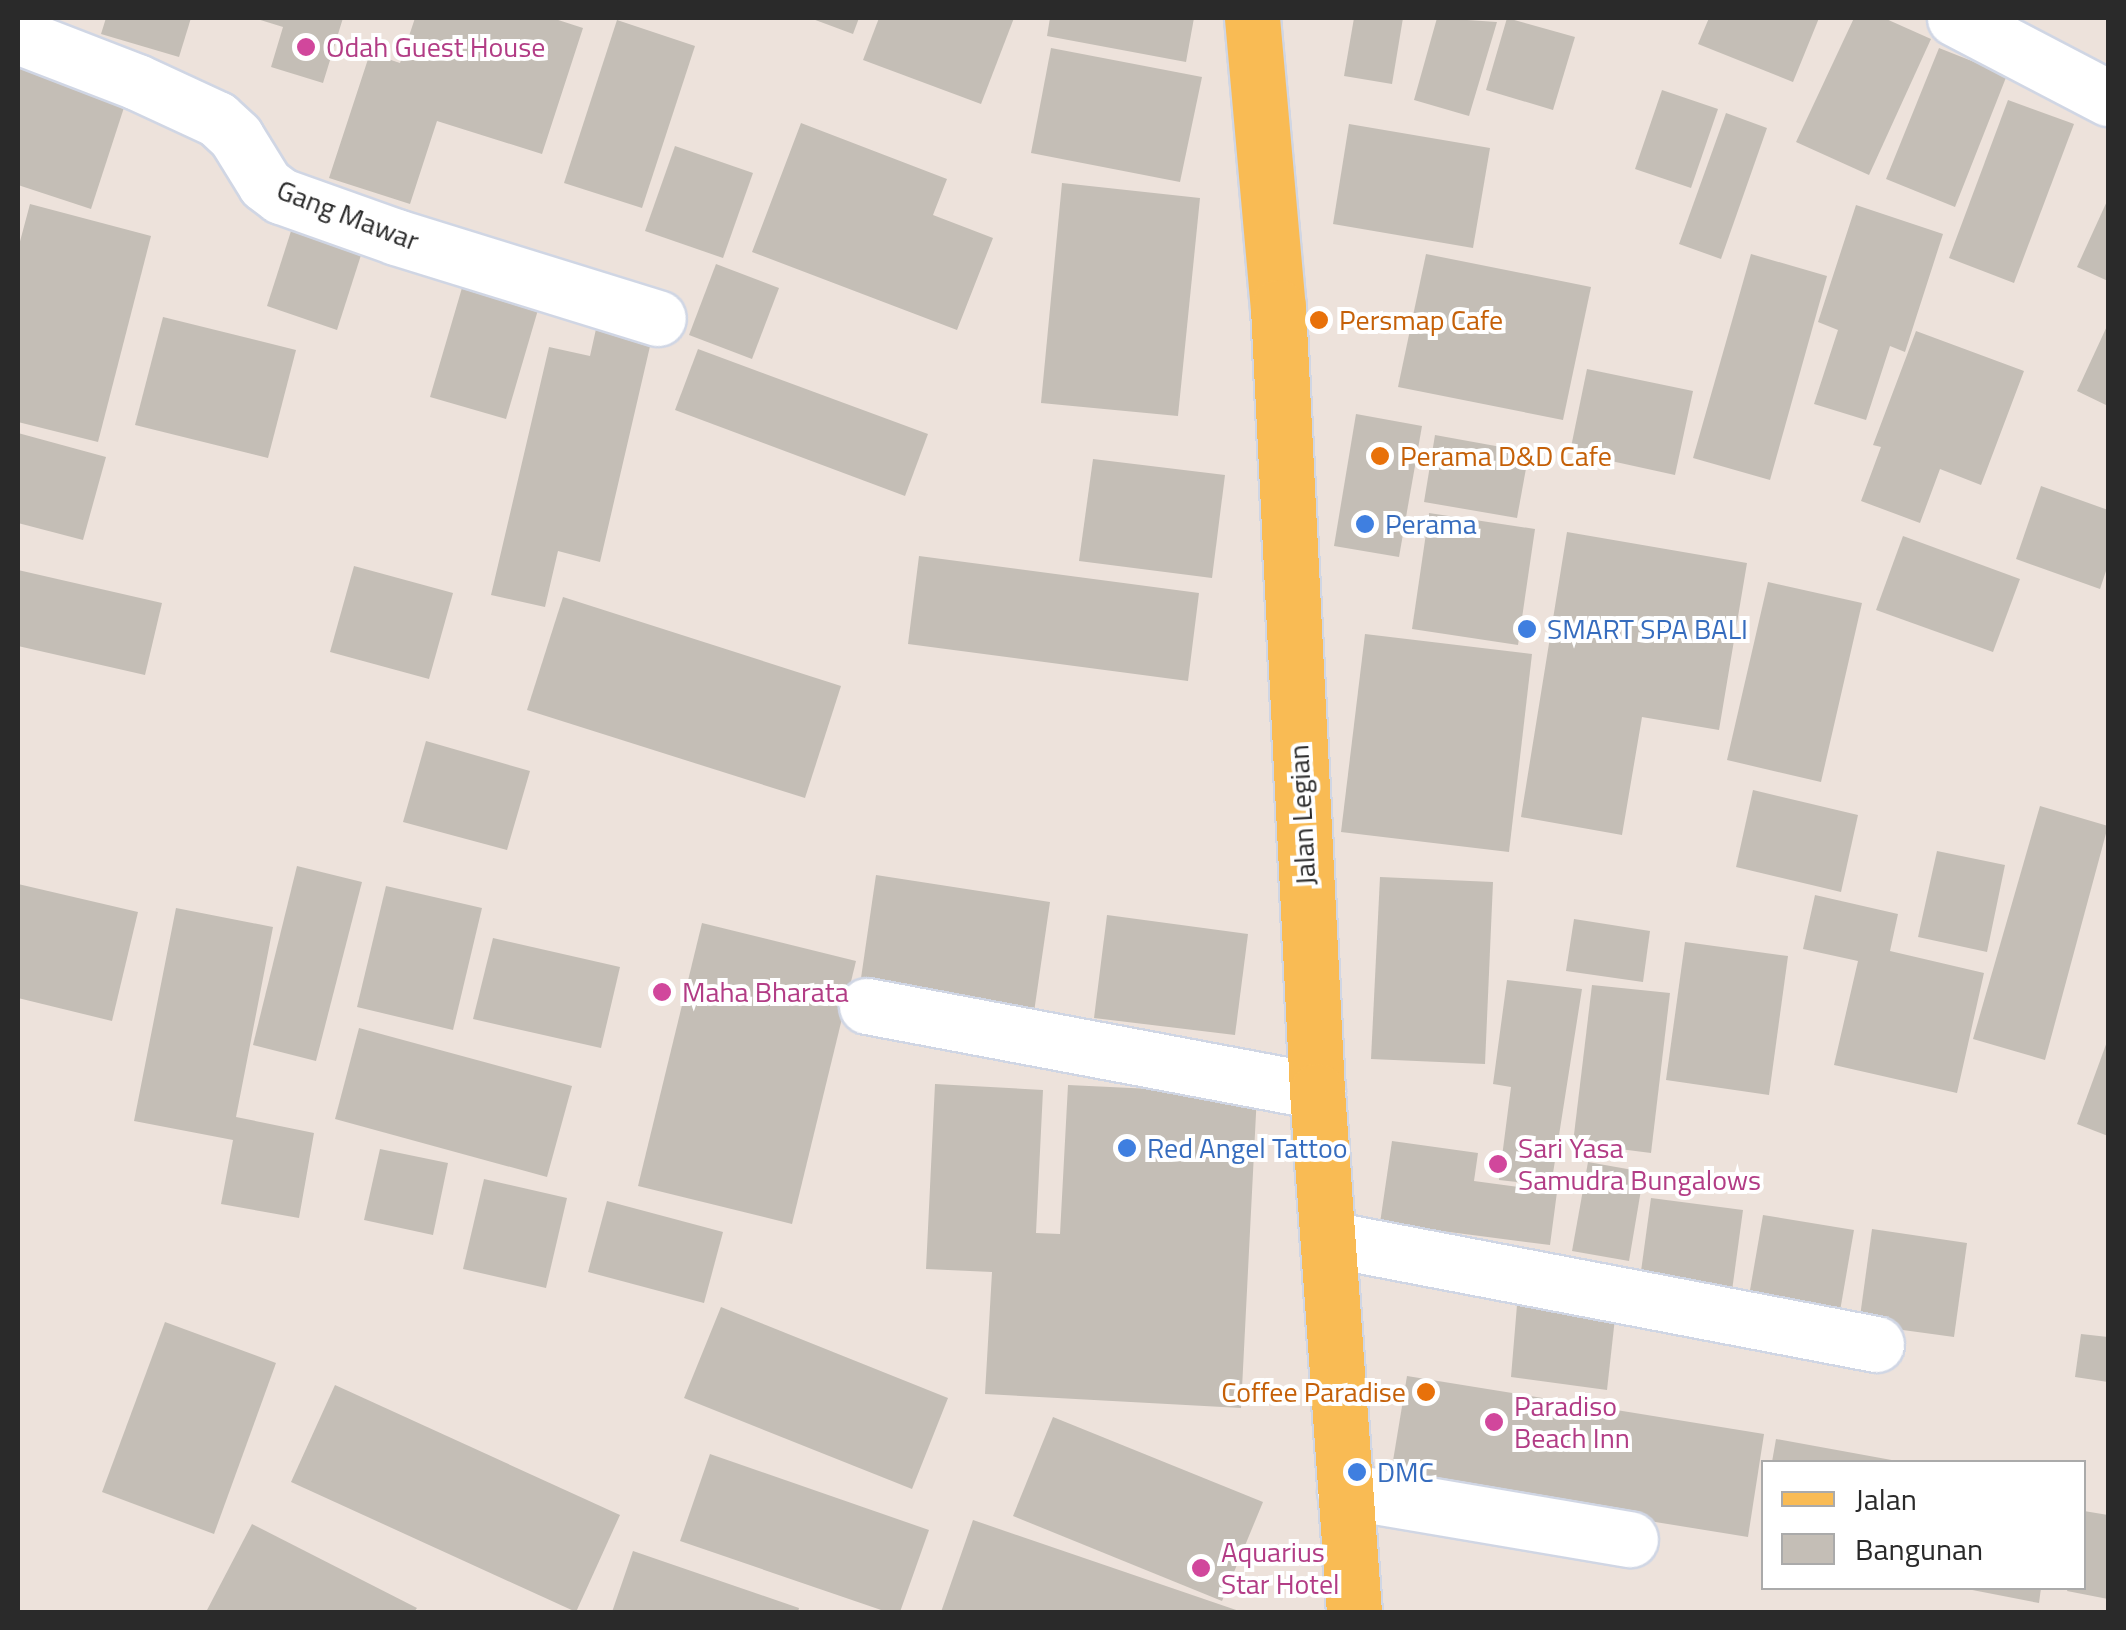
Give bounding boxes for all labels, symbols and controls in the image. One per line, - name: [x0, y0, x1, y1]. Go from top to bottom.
- place label: Odah Guest House: [326, 30, 545, 64]
- marker: Odah Guest House: [295, 36, 317, 58]
- street label: Gang Mawar: [272, 173, 424, 257]
- place label: Persmap Cafe: [1339, 303, 1503, 337]
- marker: Persmap Cafe: [1308, 309, 1330, 331]
- place label: Perama D&D Cafe: [1400, 439, 1612, 473]
- marker: Perama D&D Cafe: [1369, 445, 1391, 467]
- place label: Perama: [1385, 507, 1477, 541]
- marker: Perama: [1354, 513, 1376, 535]
- place label: SMART SPA BALI: [1547, 612, 1748, 646]
- marker: SMART SPA BALI: [1516, 618, 1538, 640]
- street label: Jalan Legian: [1282, 744, 1322, 886]
- place label: Maha Bharata: [682, 975, 849, 1009]
- marker: Maha Bharata: [651, 981, 673, 1003]
- place label: Red Angel Tattoo: [1147, 1131, 1347, 1165]
- place label: Sari Yasa Samudra Bungalows: [1518, 1131, 1761, 1197]
- marker: Red Angel Tattoo: [1116, 1137, 1138, 1159]
- marker: Sari Yasa Samudra Bungalows: [1487, 1153, 1509, 1175]
- place label: Coffee Paradise: [1221, 1375, 1406, 1409]
- marker: Coffee Paradise: [1415, 1381, 1437, 1403]
- place label: Paradiso Beach Inn: [1514, 1389, 1630, 1455]
- marker: Paradiso Beach Inn: [1483, 1411, 1505, 1433]
- place label: DMC: [1377, 1455, 1434, 1489]
- legend: [1761, 1460, 2086, 1590]
- marker: DMC: [1346, 1461, 1368, 1483]
- text: Jalan: [1855, 1476, 1917, 1522]
- text: Bangunan: [1855, 1526, 1983, 1572]
- place label: Aquarius Star Hotel: [1221, 1535, 1339, 1601]
- marker: Aquarius Star Hotel: [1190, 1557, 1212, 1579]

